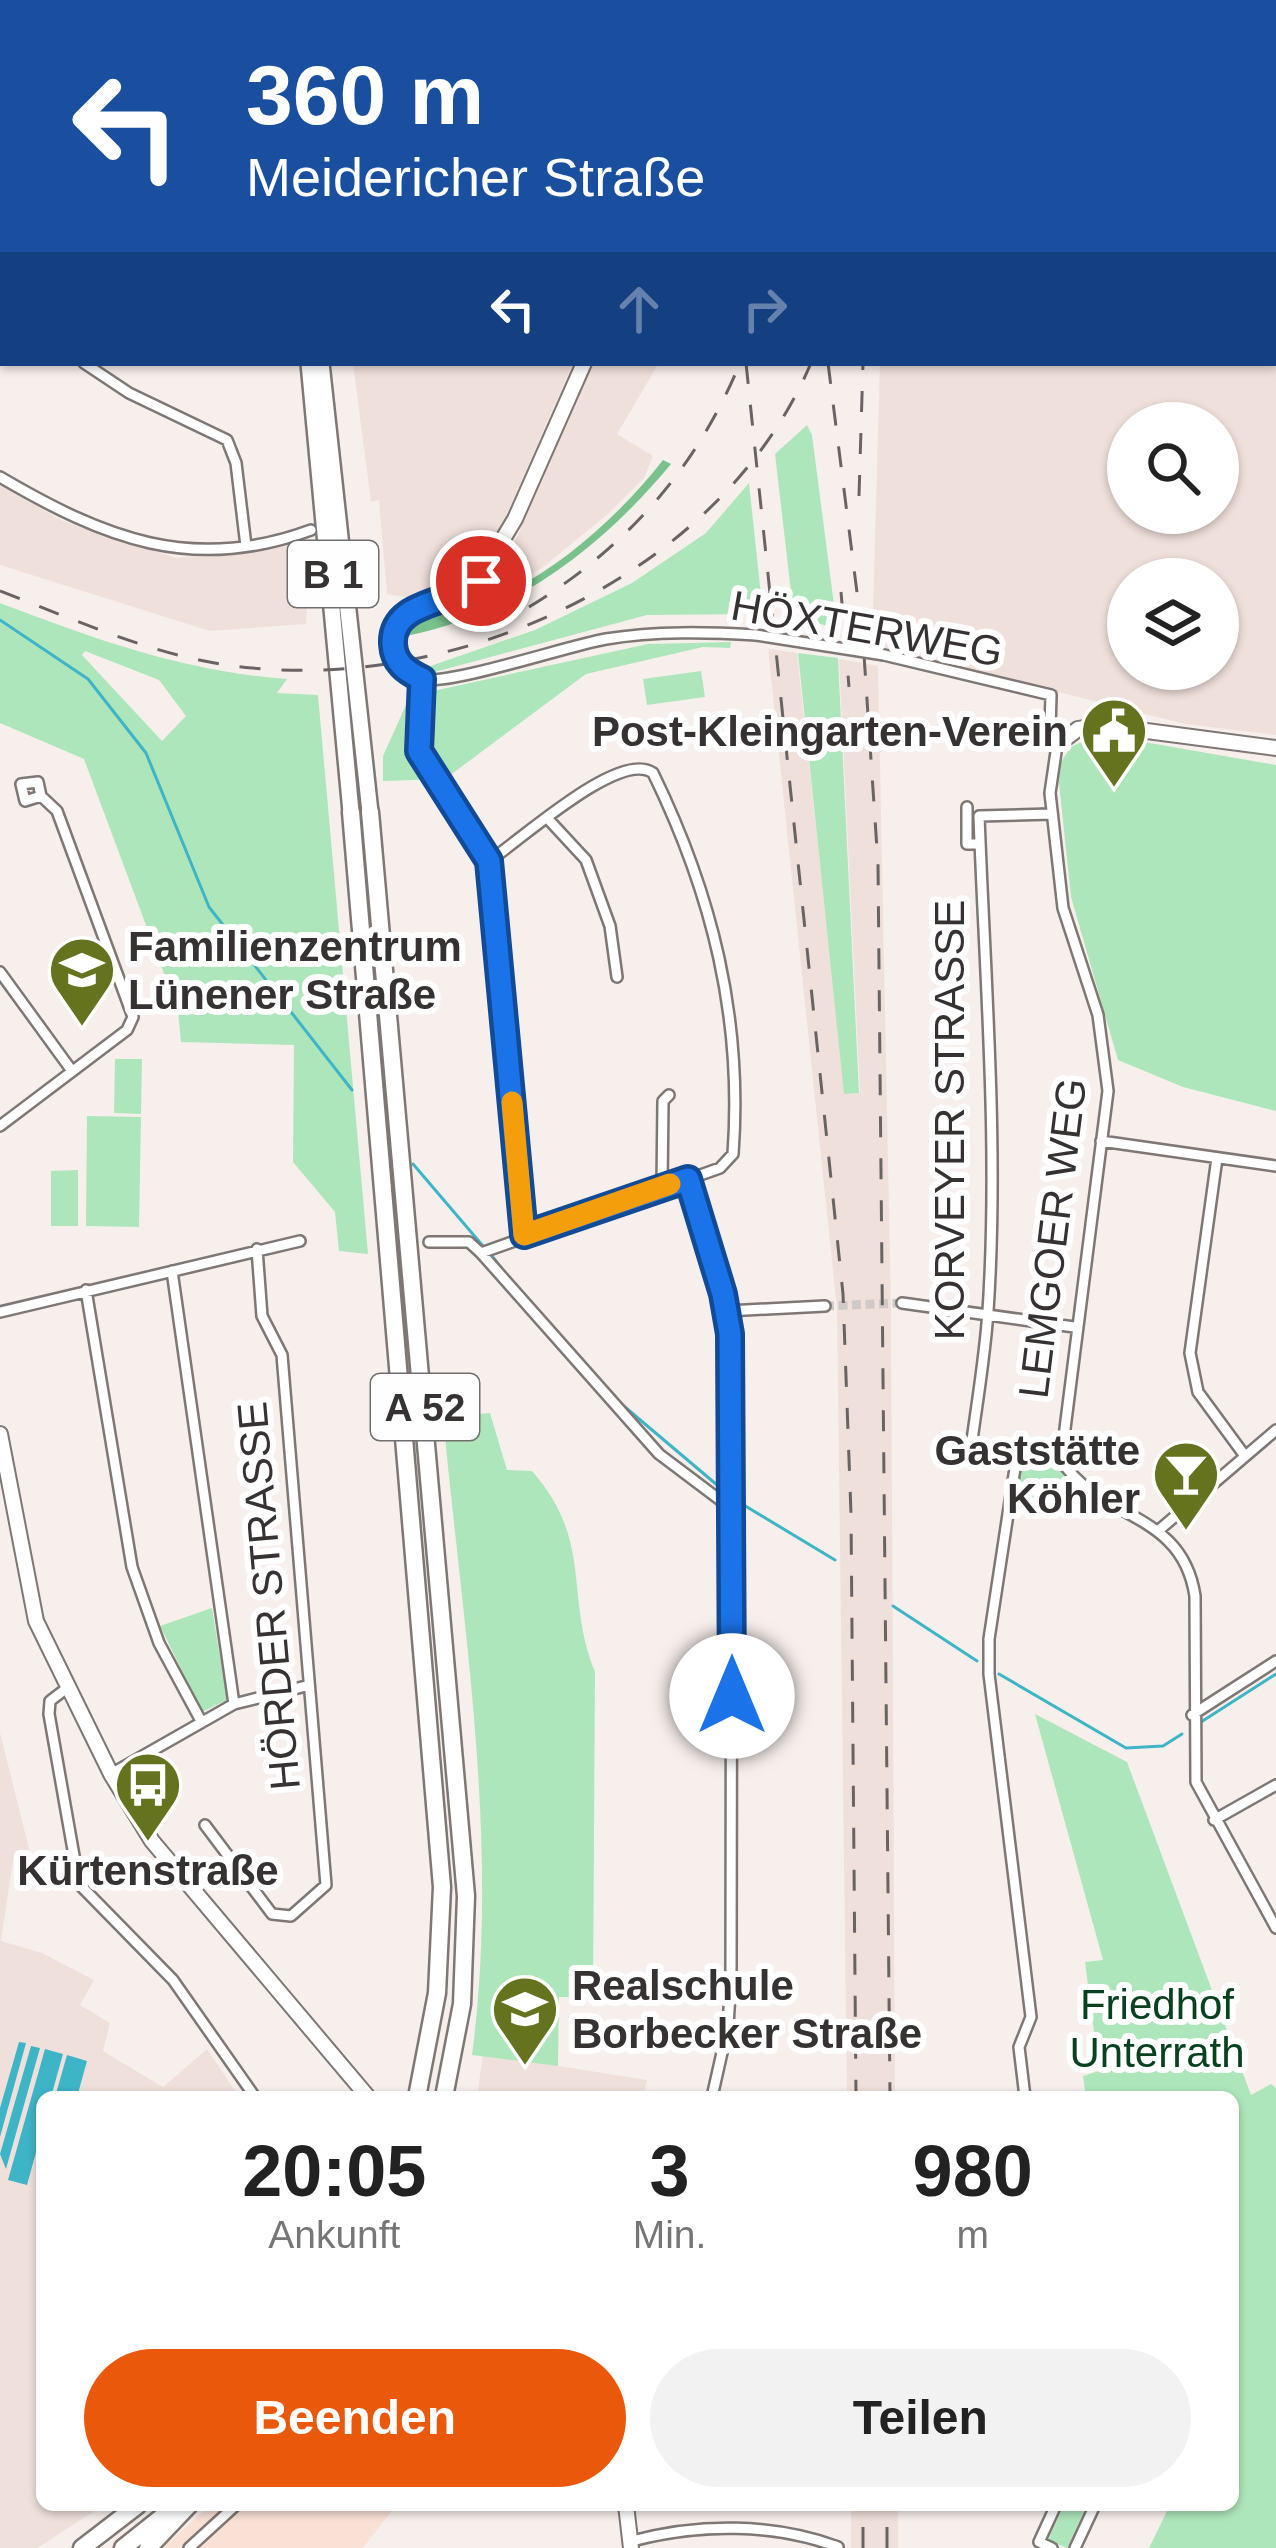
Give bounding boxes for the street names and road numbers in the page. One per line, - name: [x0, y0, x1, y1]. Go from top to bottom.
- road number: B 1: [288, 541, 378, 607]
- street label: HÖXTERWEG: [728, 582, 1006, 675]
- street label: KORVEYER STRASSE: [926, 900, 973, 1340]
- street label: LEMGOER WEG: [1010, 1075, 1095, 1401]
- road number: A 52: [371, 1374, 479, 1440]
- street label: HÖRDER STRASSE: [228, 1400, 309, 1792]

